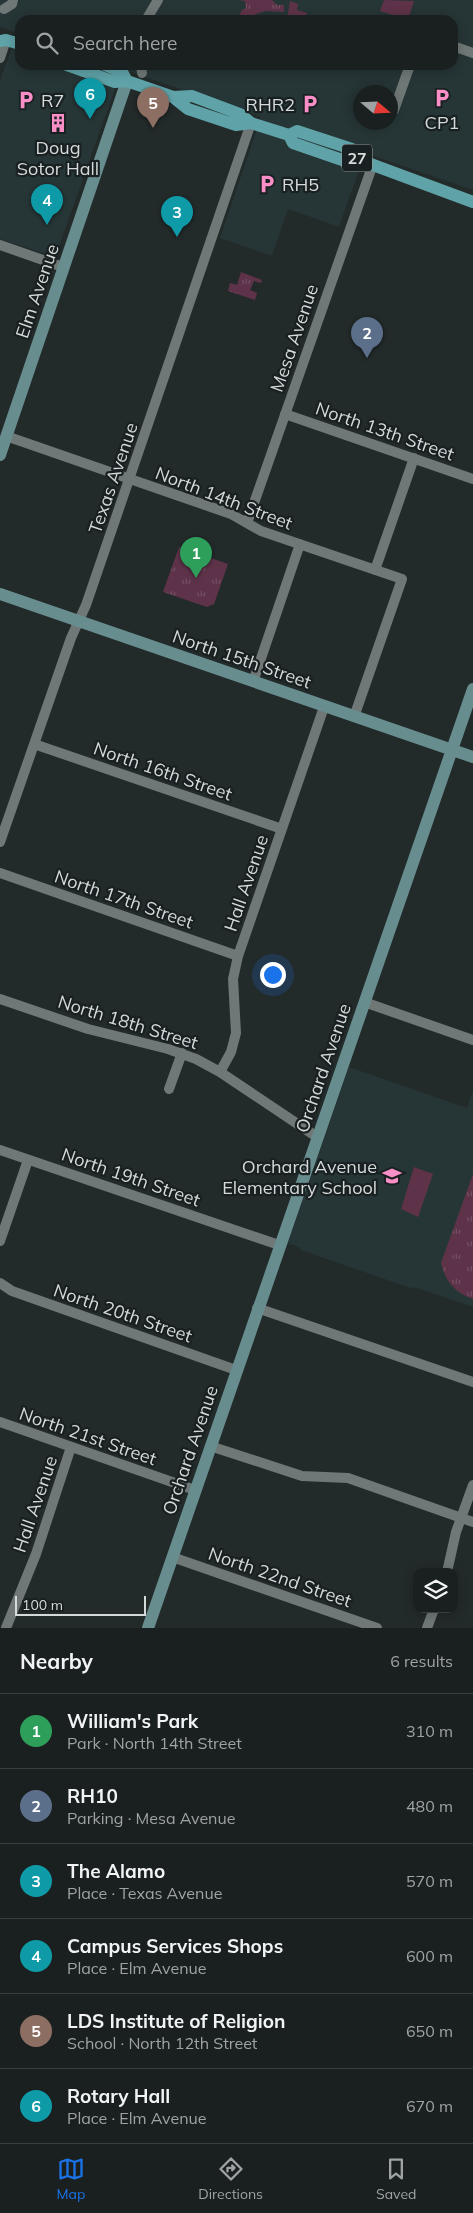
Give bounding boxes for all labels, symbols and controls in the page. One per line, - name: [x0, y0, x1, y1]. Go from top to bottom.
- search box: [15, 15, 458, 70]
- icon: search: [33, 29, 61, 57]
- text: Search here: [73, 31, 177, 55]
- pin: 6: [74, 78, 106, 119]
- north arrow: [353, 85, 398, 130]
- pin: 5: [137, 87, 169, 128]
- parking icon: CP1: [431, 87, 453, 109]
- parking icon: R7: [15, 89, 37, 111]
- place label: R7: [41, 89, 64, 112]
- place label: RHR2: [246, 93, 295, 116]
- parking icon: RHR2: [299, 93, 321, 115]
- place label: CP1: [425, 111, 459, 134]
- building icon: Doug Sotor Hall: [47, 112, 69, 134]
- place label: Doug Sotor Hall: [17, 136, 99, 180]
- road number: 27: [342, 144, 372, 172]
- parking icon: RH5: [256, 173, 278, 195]
- place label: RH5: [282, 173, 319, 196]
- pin: 4: [31, 184, 63, 225]
- pin: 3: [161, 196, 193, 237]
- street label: Elm Avenue: [10, 241, 64, 341]
- street label: Mesa Avenue: [265, 281, 323, 395]
- pin: 2: [351, 317, 383, 358]
- street label: North 13th Street: [313, 396, 457, 466]
- street label: Texas Avenue: [83, 419, 143, 537]
- street label: North 14th Street: [152, 461, 296, 535]
- pin: 1: [180, 537, 212, 578]
- street label: North 15th Street: [170, 624, 314, 694]
- street label: North 16th Street: [91, 736, 235, 806]
- street label: Hall Avenue: [219, 832, 273, 934]
- street label: North 17th Street: [52, 864, 196, 934]
- your location: [260, 962, 286, 988]
- street label: North 18th Street: [55, 990, 201, 1054]
- street label: Orchard Avenue: [290, 1000, 356, 1136]
- street label: North 19th Street: [59, 1142, 203, 1212]
- place label: Orchard Avenue Elementary School: [222, 1155, 377, 1199]
- school or university icon: Orchard Avenue Elementary School: [381, 1165, 403, 1187]
- street label: North 20th Street: [51, 1278, 195, 1348]
- street label: Orchard Avenue: [157, 1382, 223, 1518]
- street label: North 21st Street: [16, 1402, 160, 1470]
- street label: Hall Avenue: [8, 1453, 62, 1555]
- street label: North 22nd Street: [205, 1542, 355, 1612]
- map controls: [413, 1568, 458, 1613]
- button: layers: [413, 1568, 458, 1613]
- scale bar: [15, 1593, 146, 1616]
- text: 100 m: [22, 1596, 63, 1614]
- text: Nearby: [20, 1648, 93, 1674]
- text: 6 results: [390, 1651, 453, 1671]
- text: William's Park: [67, 1709, 198, 1733]
- text: 1: [31, 1721, 41, 1741]
- text: 310 m: [406, 1721, 453, 1741]
- text: Park · North 14th Street: [67, 1733, 242, 1753]
- text: RH10: [67, 1784, 118, 1808]
- text: 2: [31, 1796, 41, 1816]
- text: 480 m: [406, 1796, 453, 1816]
- text: Parking · Mesa Avenue: [67, 1808, 235, 1828]
- text: The Alamo: [67, 1859, 165, 1883]
- text: 3: [31, 1871, 41, 1891]
- text: 570 m: [406, 1871, 453, 1891]
- text: Place · Texas Avenue: [67, 1883, 222, 1903]
- text: Campus Services Shops: [67, 1934, 283, 1958]
- text: 4: [31, 1946, 41, 1966]
- text: 600 m: [406, 1946, 453, 1966]
- text: Place · Elm Avenue: [67, 1958, 207, 1978]
- text: LDS Institute of Religion: [67, 2009, 286, 2033]
- text: 5: [31, 2021, 41, 2041]
- text: 650 m: [406, 2021, 453, 2041]
- text: School · North 12th Street: [67, 2033, 257, 2053]
- text: Rotary Hall: [67, 2084, 170, 2108]
- text: 6: [31, 2096, 41, 2116]
- text: 670 m: [406, 2096, 453, 2116]
- text: Place · Elm Avenue: [67, 2108, 207, 2128]
- tab: Map: [57, 2155, 85, 2203]
- tab: Directions: [198, 2155, 263, 2203]
- tab: Saved: [376, 2155, 416, 2203]

